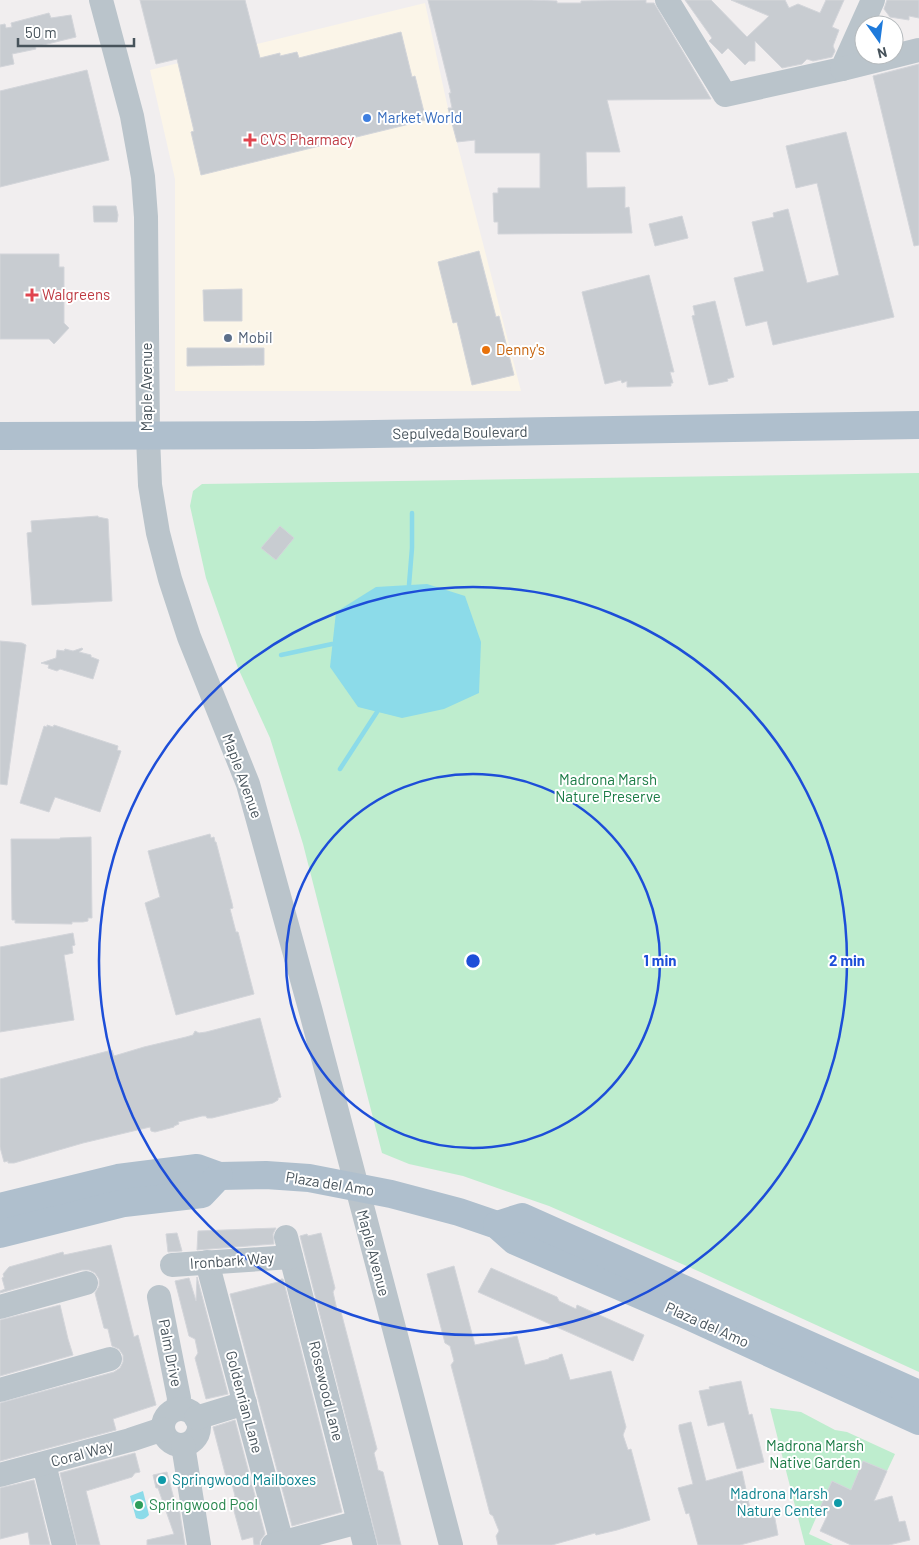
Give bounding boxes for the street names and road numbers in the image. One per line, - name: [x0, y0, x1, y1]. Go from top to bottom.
- street label: Maple Avenue: [137, 343, 155, 431]
- street label: Sepulveda Boulevard: [392, 422, 528, 442]
- street label: Maple Avenue: [219, 731, 267, 820]
- street label: Plaza del Amo: [285, 1167, 376, 1199]
- street label: Maple Avenue: [354, 1208, 394, 1298]
- street label: Ironbark Way: [189, 1248, 275, 1272]
- street label: Plaza del Amo: [663, 1298, 752, 1351]
- street label: Palm Drive: [156, 1317, 186, 1388]
- street label: Rosewood Lane: [306, 1339, 348, 1443]
- street label: Goldenrian Lane: [223, 1349, 267, 1455]
- street label: Coral Way: [49, 1436, 115, 1470]

